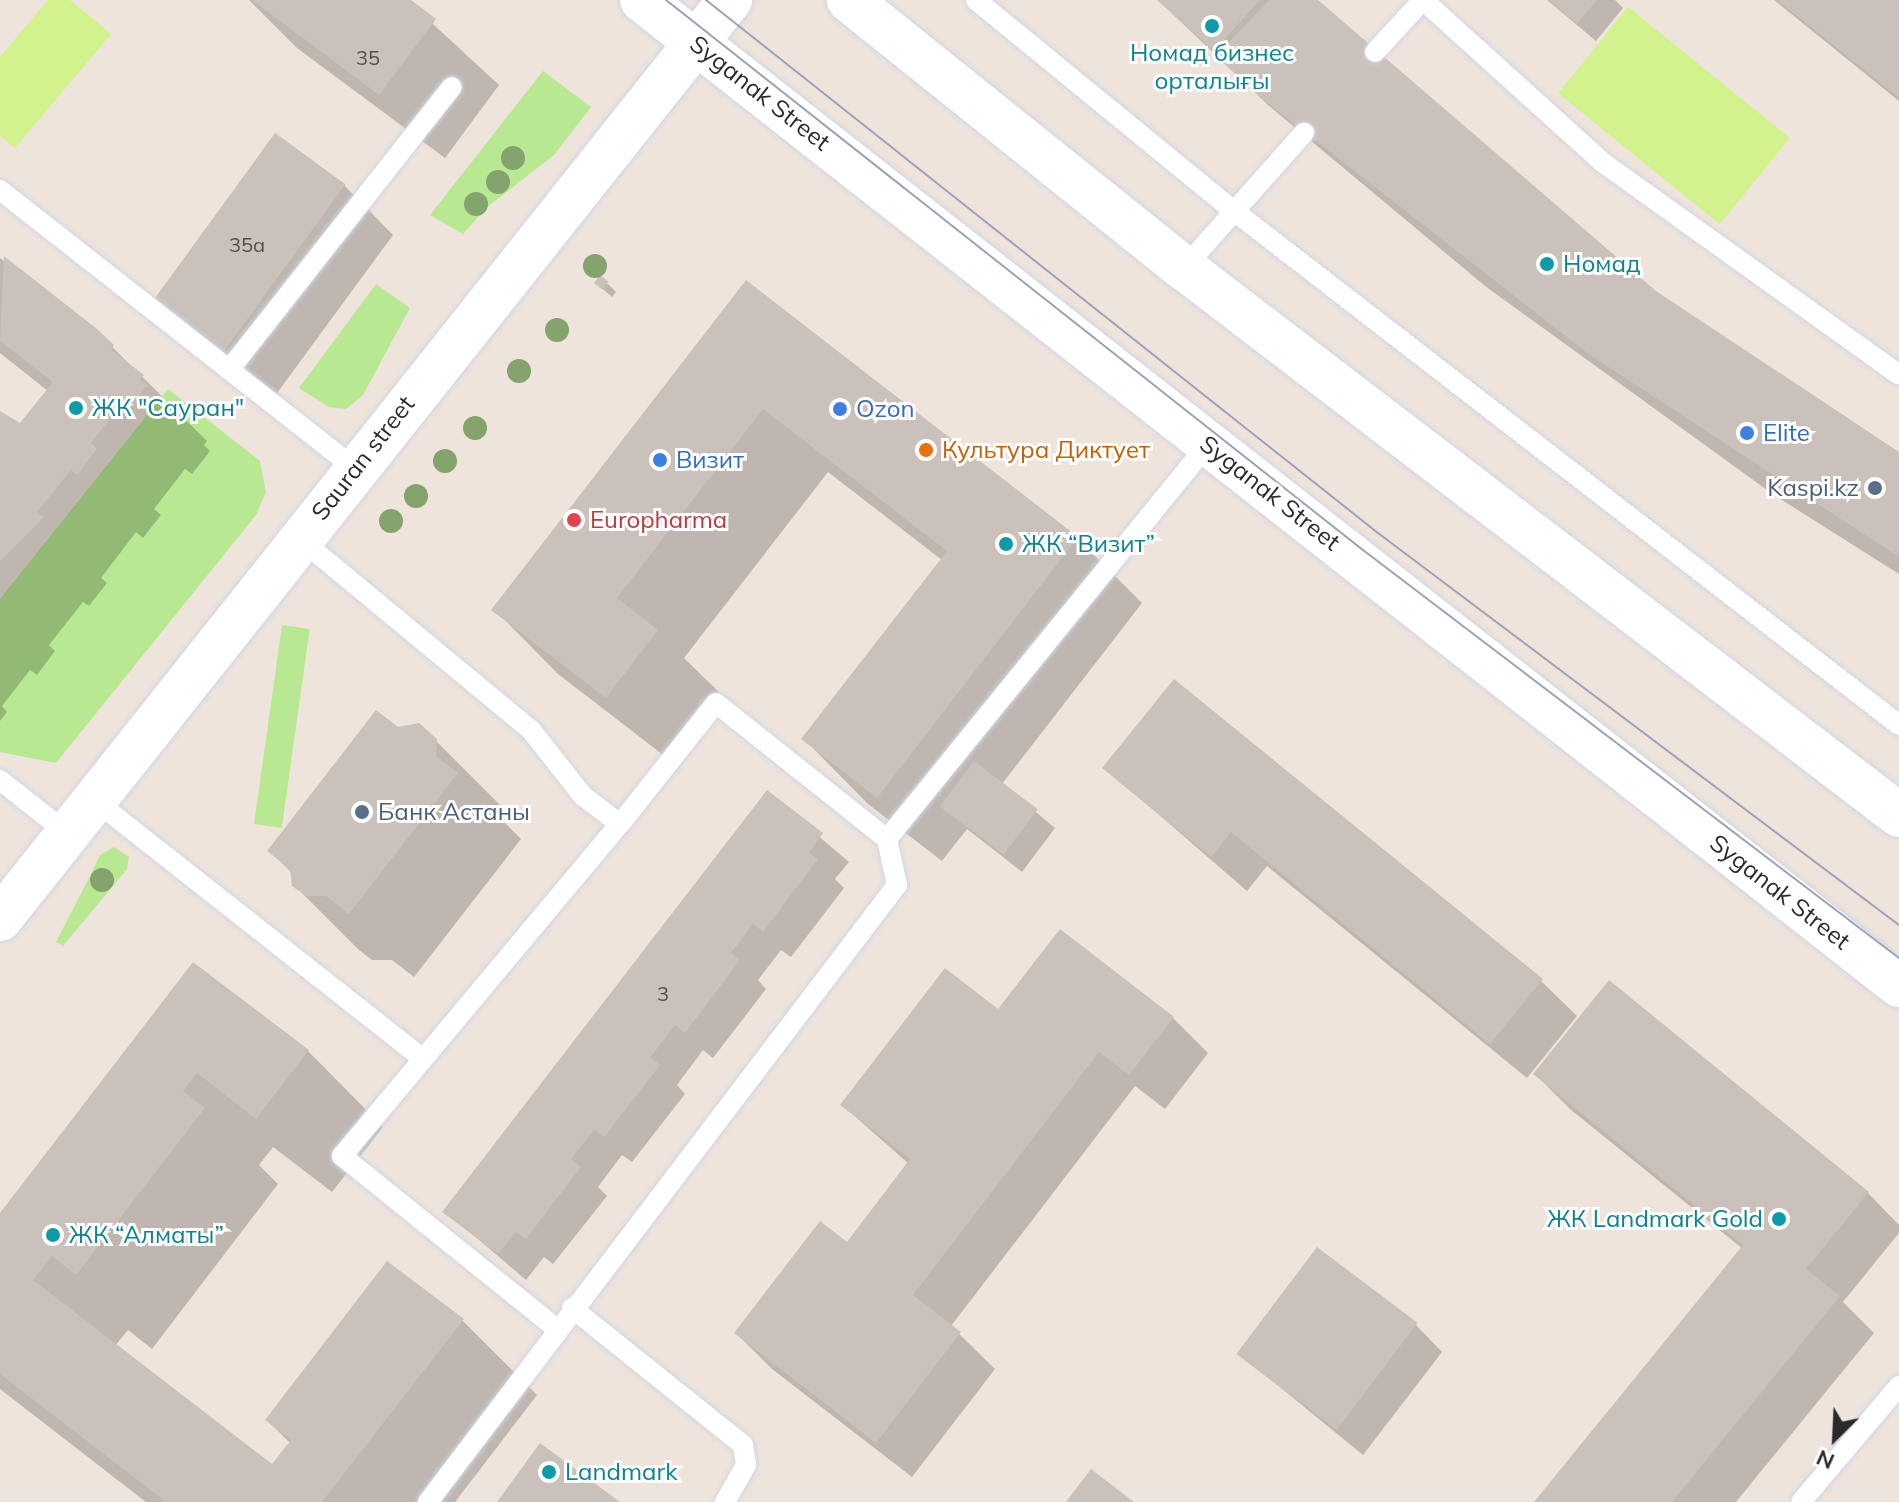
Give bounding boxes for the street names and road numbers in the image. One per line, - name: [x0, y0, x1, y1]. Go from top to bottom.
- street label: Syganak Street: [684, 29, 836, 157]
- street label: Sauran street: [306, 390, 420, 526]
- street label: Syganak Street: [1194, 429, 1346, 557]
- street label: Syganak Street: [1704, 828, 1856, 956]

